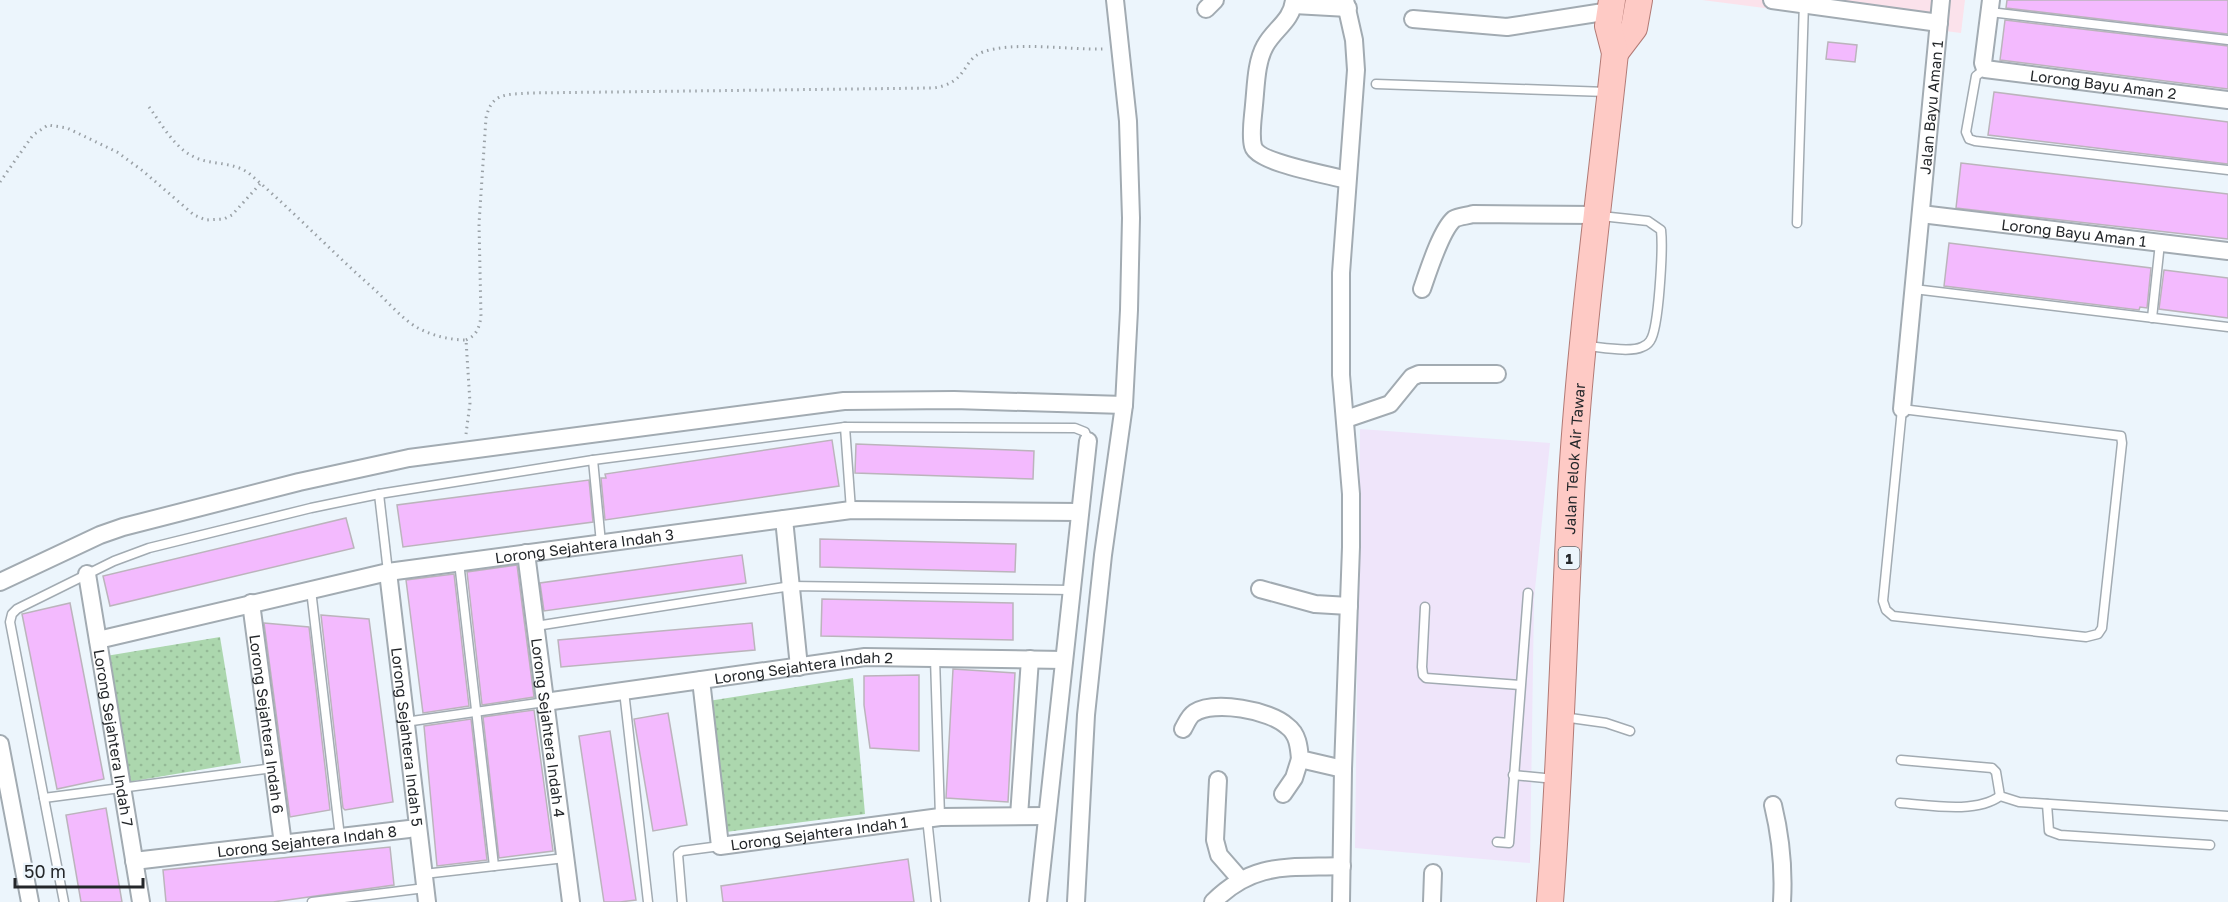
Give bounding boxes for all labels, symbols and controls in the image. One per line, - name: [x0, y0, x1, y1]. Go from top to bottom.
- street label: Jalan Bayu Aman 1: [1915, 39, 1946, 175]
- street label: Lorong Bayu Aman 2: [2029, 66, 2177, 102]
- street label: Lorong Bayu Aman 1: [2000, 215, 2147, 250]
- street label: Jalan Telok Air Tawar: [1560, 382, 1588, 535]
- street label: Lorong Sejahtera Indah 3: [494, 525, 675, 567]
- road number: 1: [1558, 547, 1580, 569]
- street label: Lorong Sejahtera Indah 6: [246, 633, 288, 815]
- street label: Lorong Sejahtera Indah 4: [528, 637, 569, 818]
- street label: Lorong Sejahtera Indah 5: [388, 646, 427, 827]
- street label: Lorong Sejahtera Indah 7: [90, 648, 137, 828]
- street label: Lorong Sejahtera Indah 2: [713, 648, 893, 687]
- street label: Lorong Sejahtera Indah 1: [729, 812, 909, 854]
- street label: Lorong Sejahtera Indah 8: [216, 822, 398, 860]
- scale bar: [15, 851, 142, 889]
- text: 50 m: [24, 860, 66, 882]

